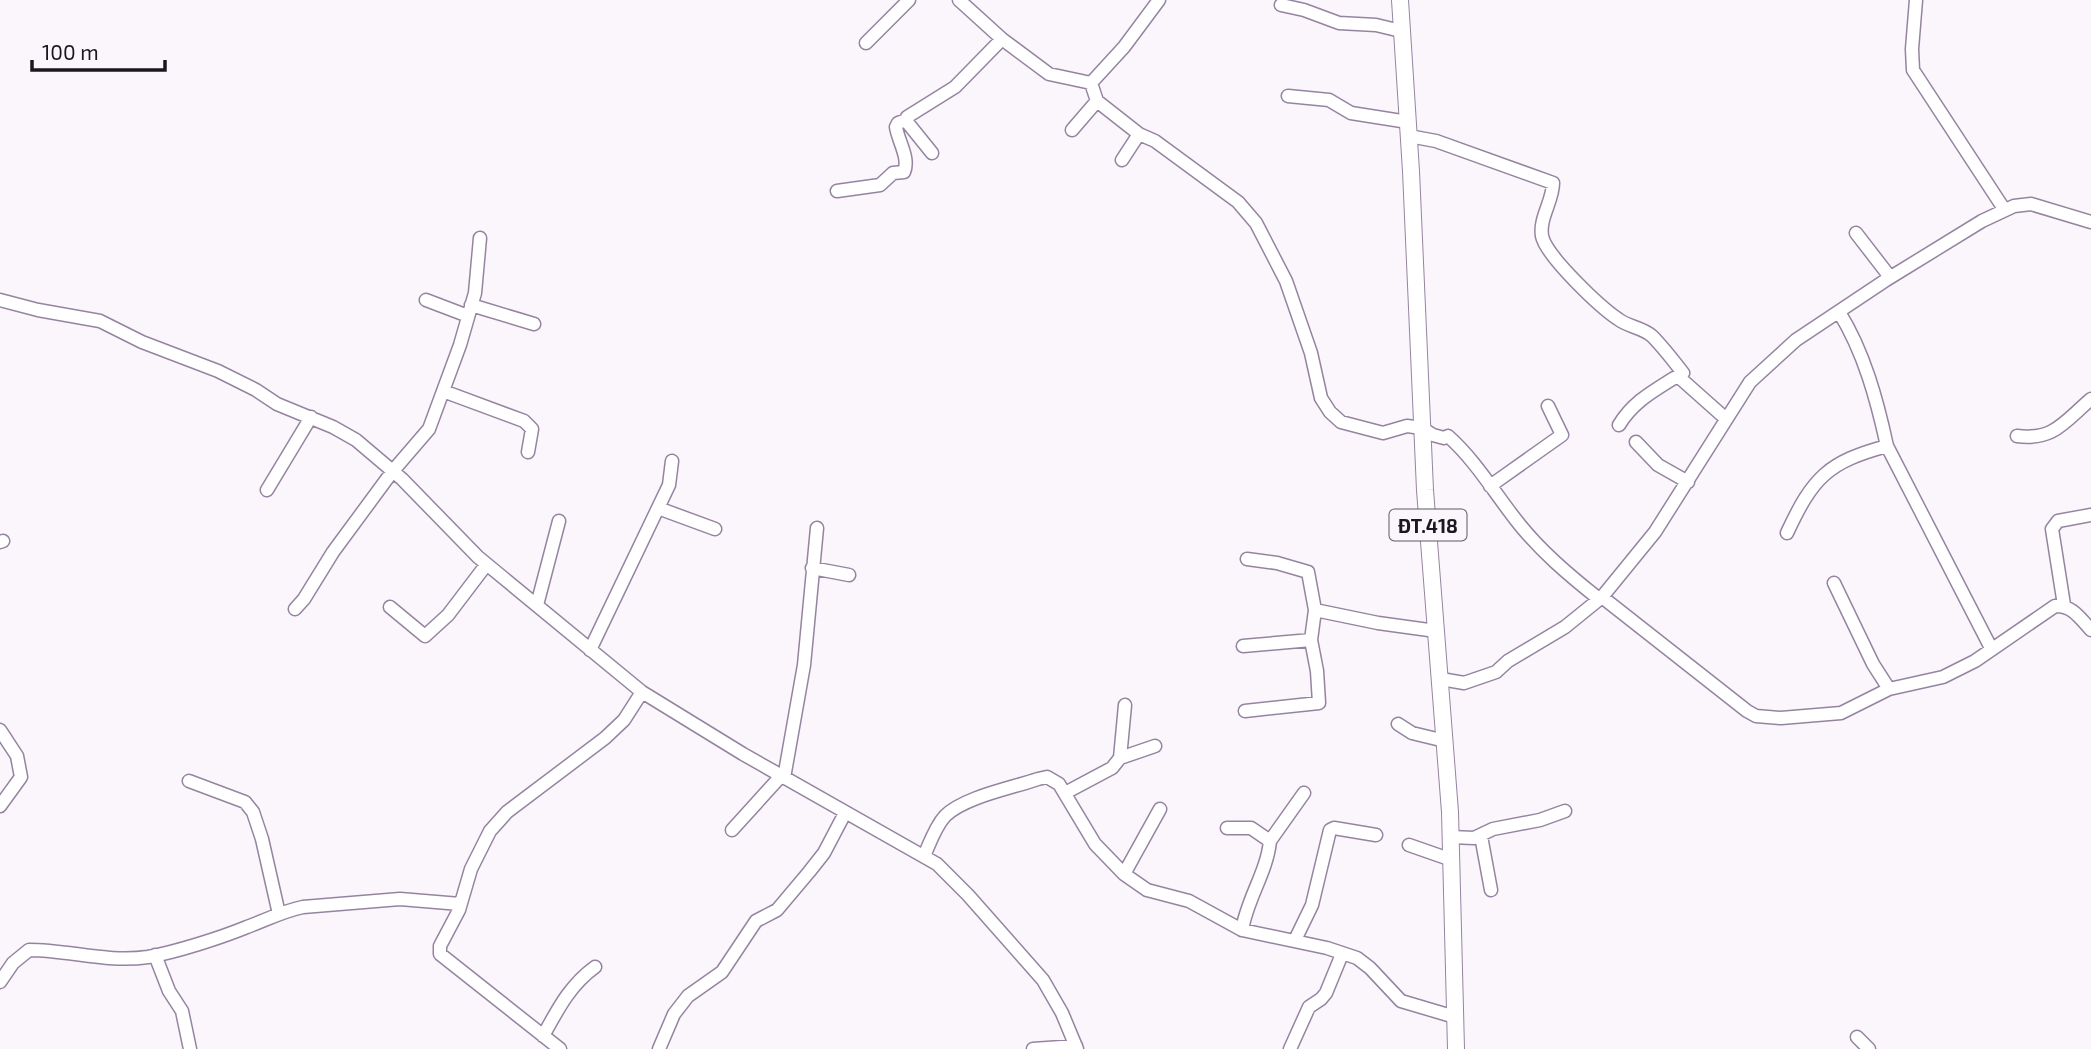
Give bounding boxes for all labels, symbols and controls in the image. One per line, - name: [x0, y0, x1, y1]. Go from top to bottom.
- scale bar: [32, 28, 164, 72]
- text: 100 m: [42, 39, 99, 64]
- road number: ĐT.418: [1390, 510, 1466, 540]

